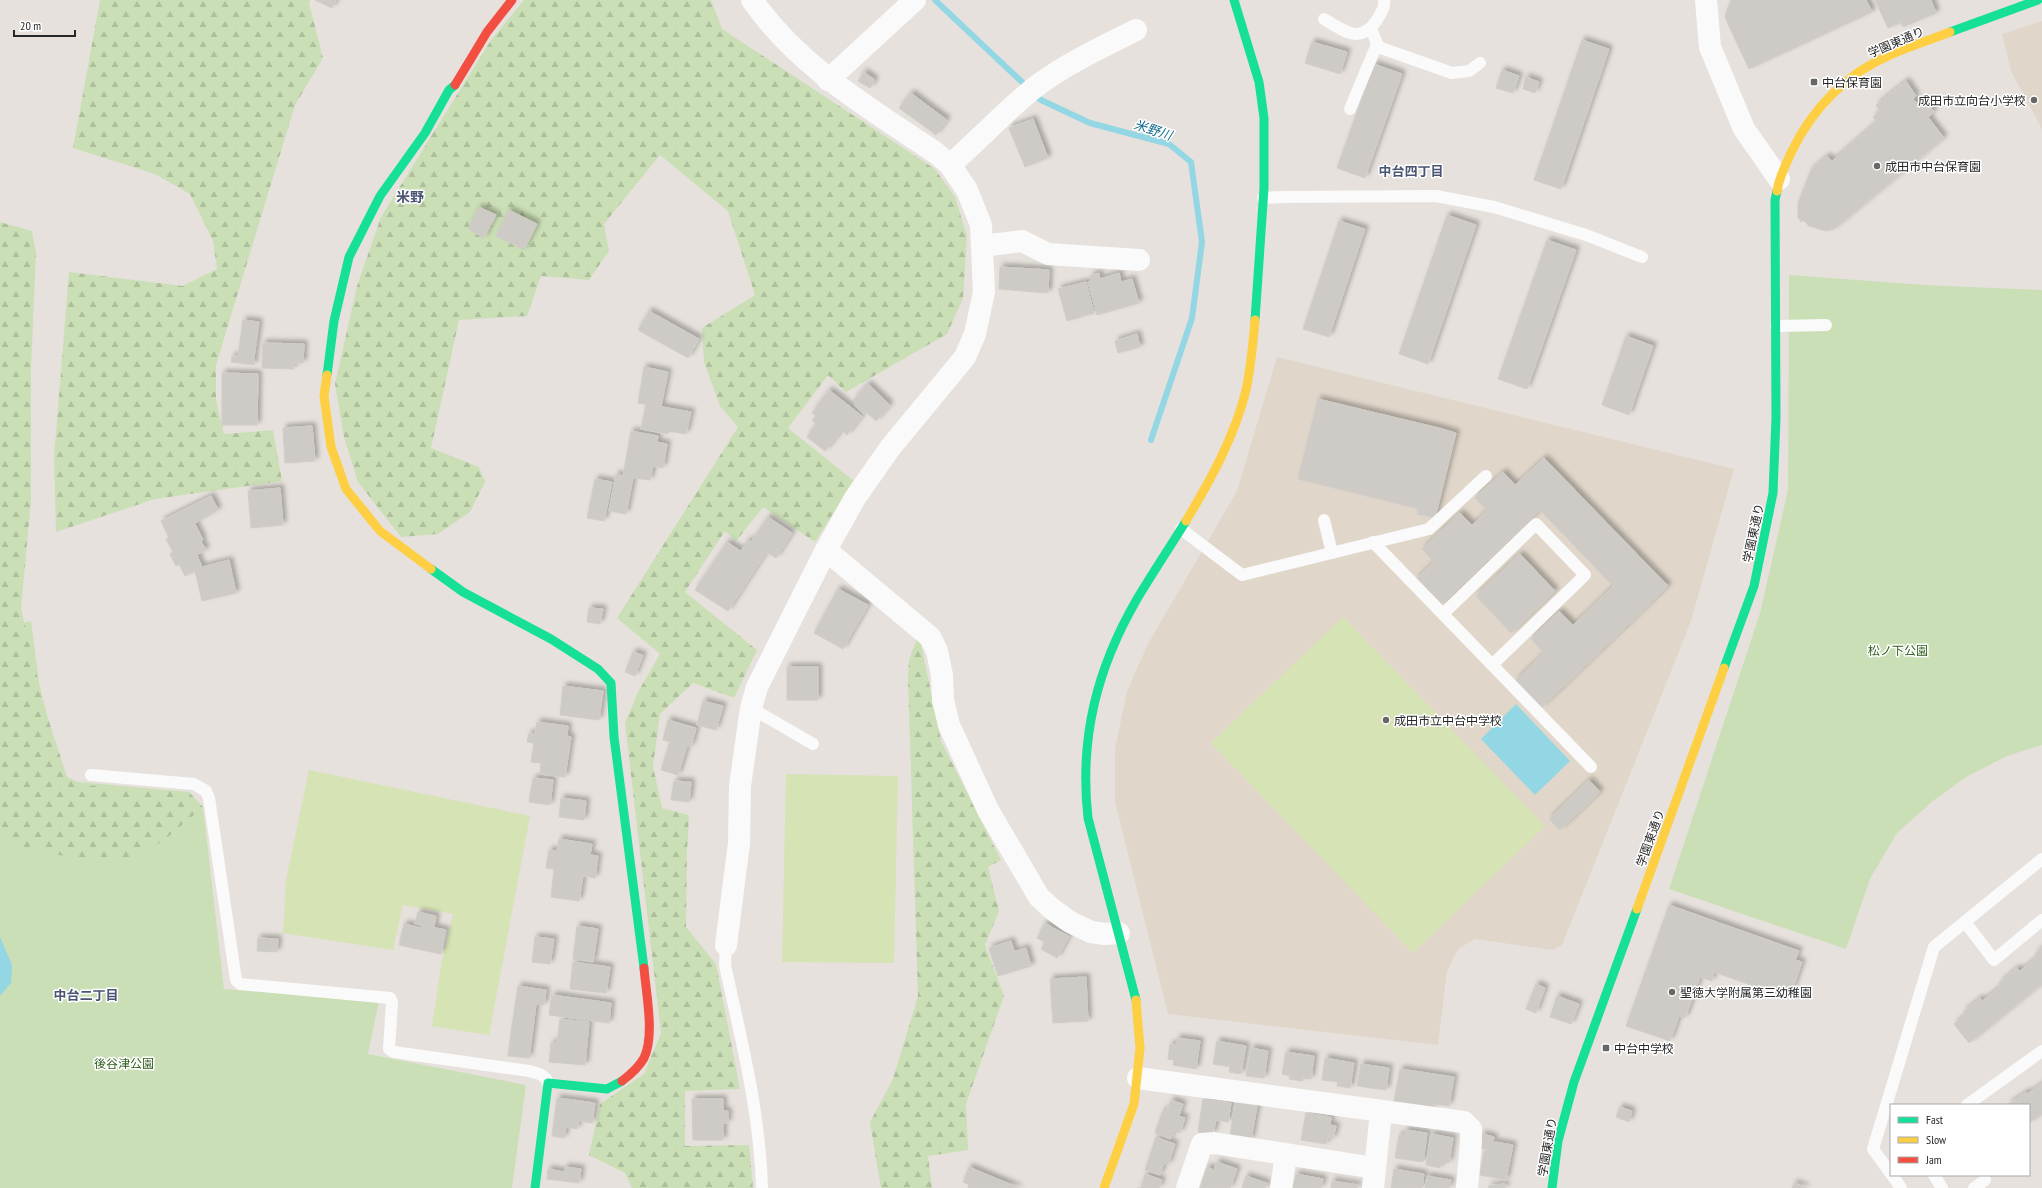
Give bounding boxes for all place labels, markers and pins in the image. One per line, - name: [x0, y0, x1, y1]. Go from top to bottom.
- place label: 中台保育園: [1822, 75, 1882, 90]
- marker: 中台保育園: [1809, 77, 1819, 87]
- place label: 成田市立向台小学校: [1918, 93, 2026, 108]
- marker: 成田市立向台小学校: [2029, 95, 2039, 105]
- place label: 成田市中台保育園: [1885, 159, 1981, 174]
- marker: 成田市中台保育園: [1872, 161, 1882, 171]
- place label: 成田市立中台中学校: [1394, 713, 1502, 728]
- marker: 成田市立中台中学校: [1381, 715, 1391, 725]
- place label: 聖徳大学附属第三幼稚園: [1680, 985, 1812, 1000]
- marker: 聖徳大学附属第三幼稚園: [1667, 987, 1677, 997]
- place label: 中台中学校: [1614, 1041, 1674, 1056]
- marker: 中台中学校: [1601, 1043, 1611, 1053]

